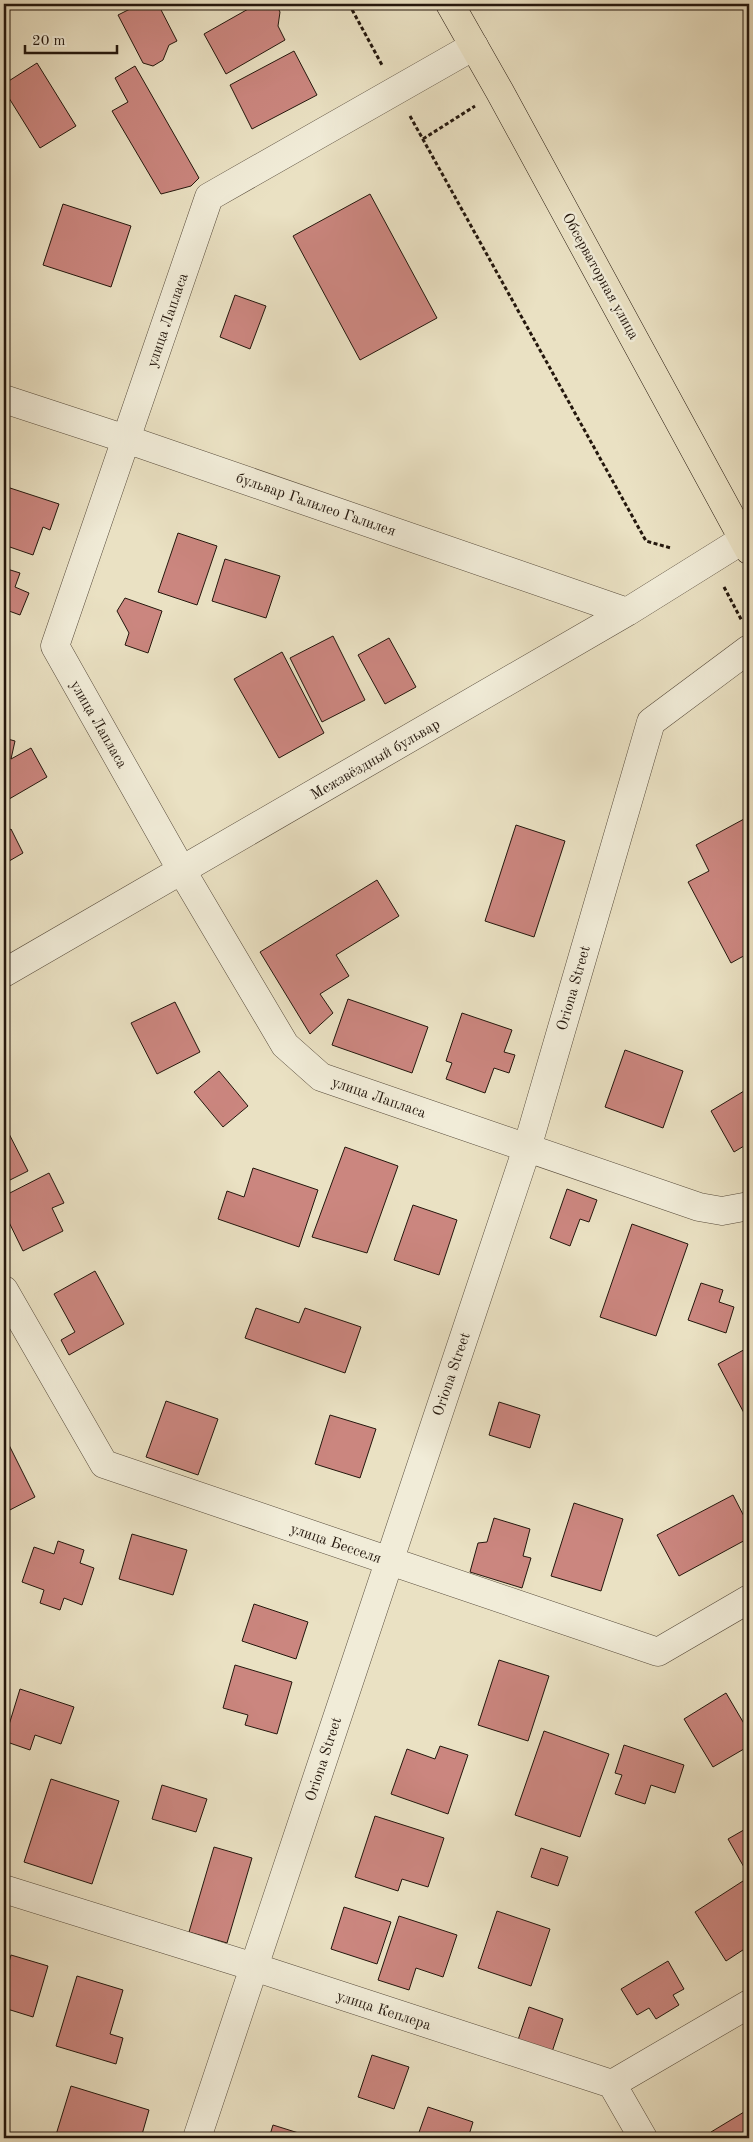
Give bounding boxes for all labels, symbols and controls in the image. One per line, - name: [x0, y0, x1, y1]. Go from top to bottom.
- scale bar: [25, 22, 118, 54]
- text: 20 m: [32, 34, 66, 49]
- street label: Обсерваторная улица: [559, 211, 641, 343]
- street label: улица Лапласа: [145, 271, 192, 370]
- street label: бульвар Галилео Галилея: [234, 471, 398, 540]
- street label: улица Лапласа: [67, 678, 129, 772]
- street label: Межзвёздный бульвар: [309, 717, 443, 803]
- street label: Oriona Street: [555, 944, 594, 1033]
- street label: улица Лапласа: [329, 1075, 428, 1122]
- street label: Oriona Street: [431, 1331, 474, 1418]
- street label: улица Бесселя: [288, 1522, 383, 1567]
- street label: Oriona Street: [304, 1715, 345, 1803]
- street label: улица Кеплера: [334, 1989, 433, 2034]

